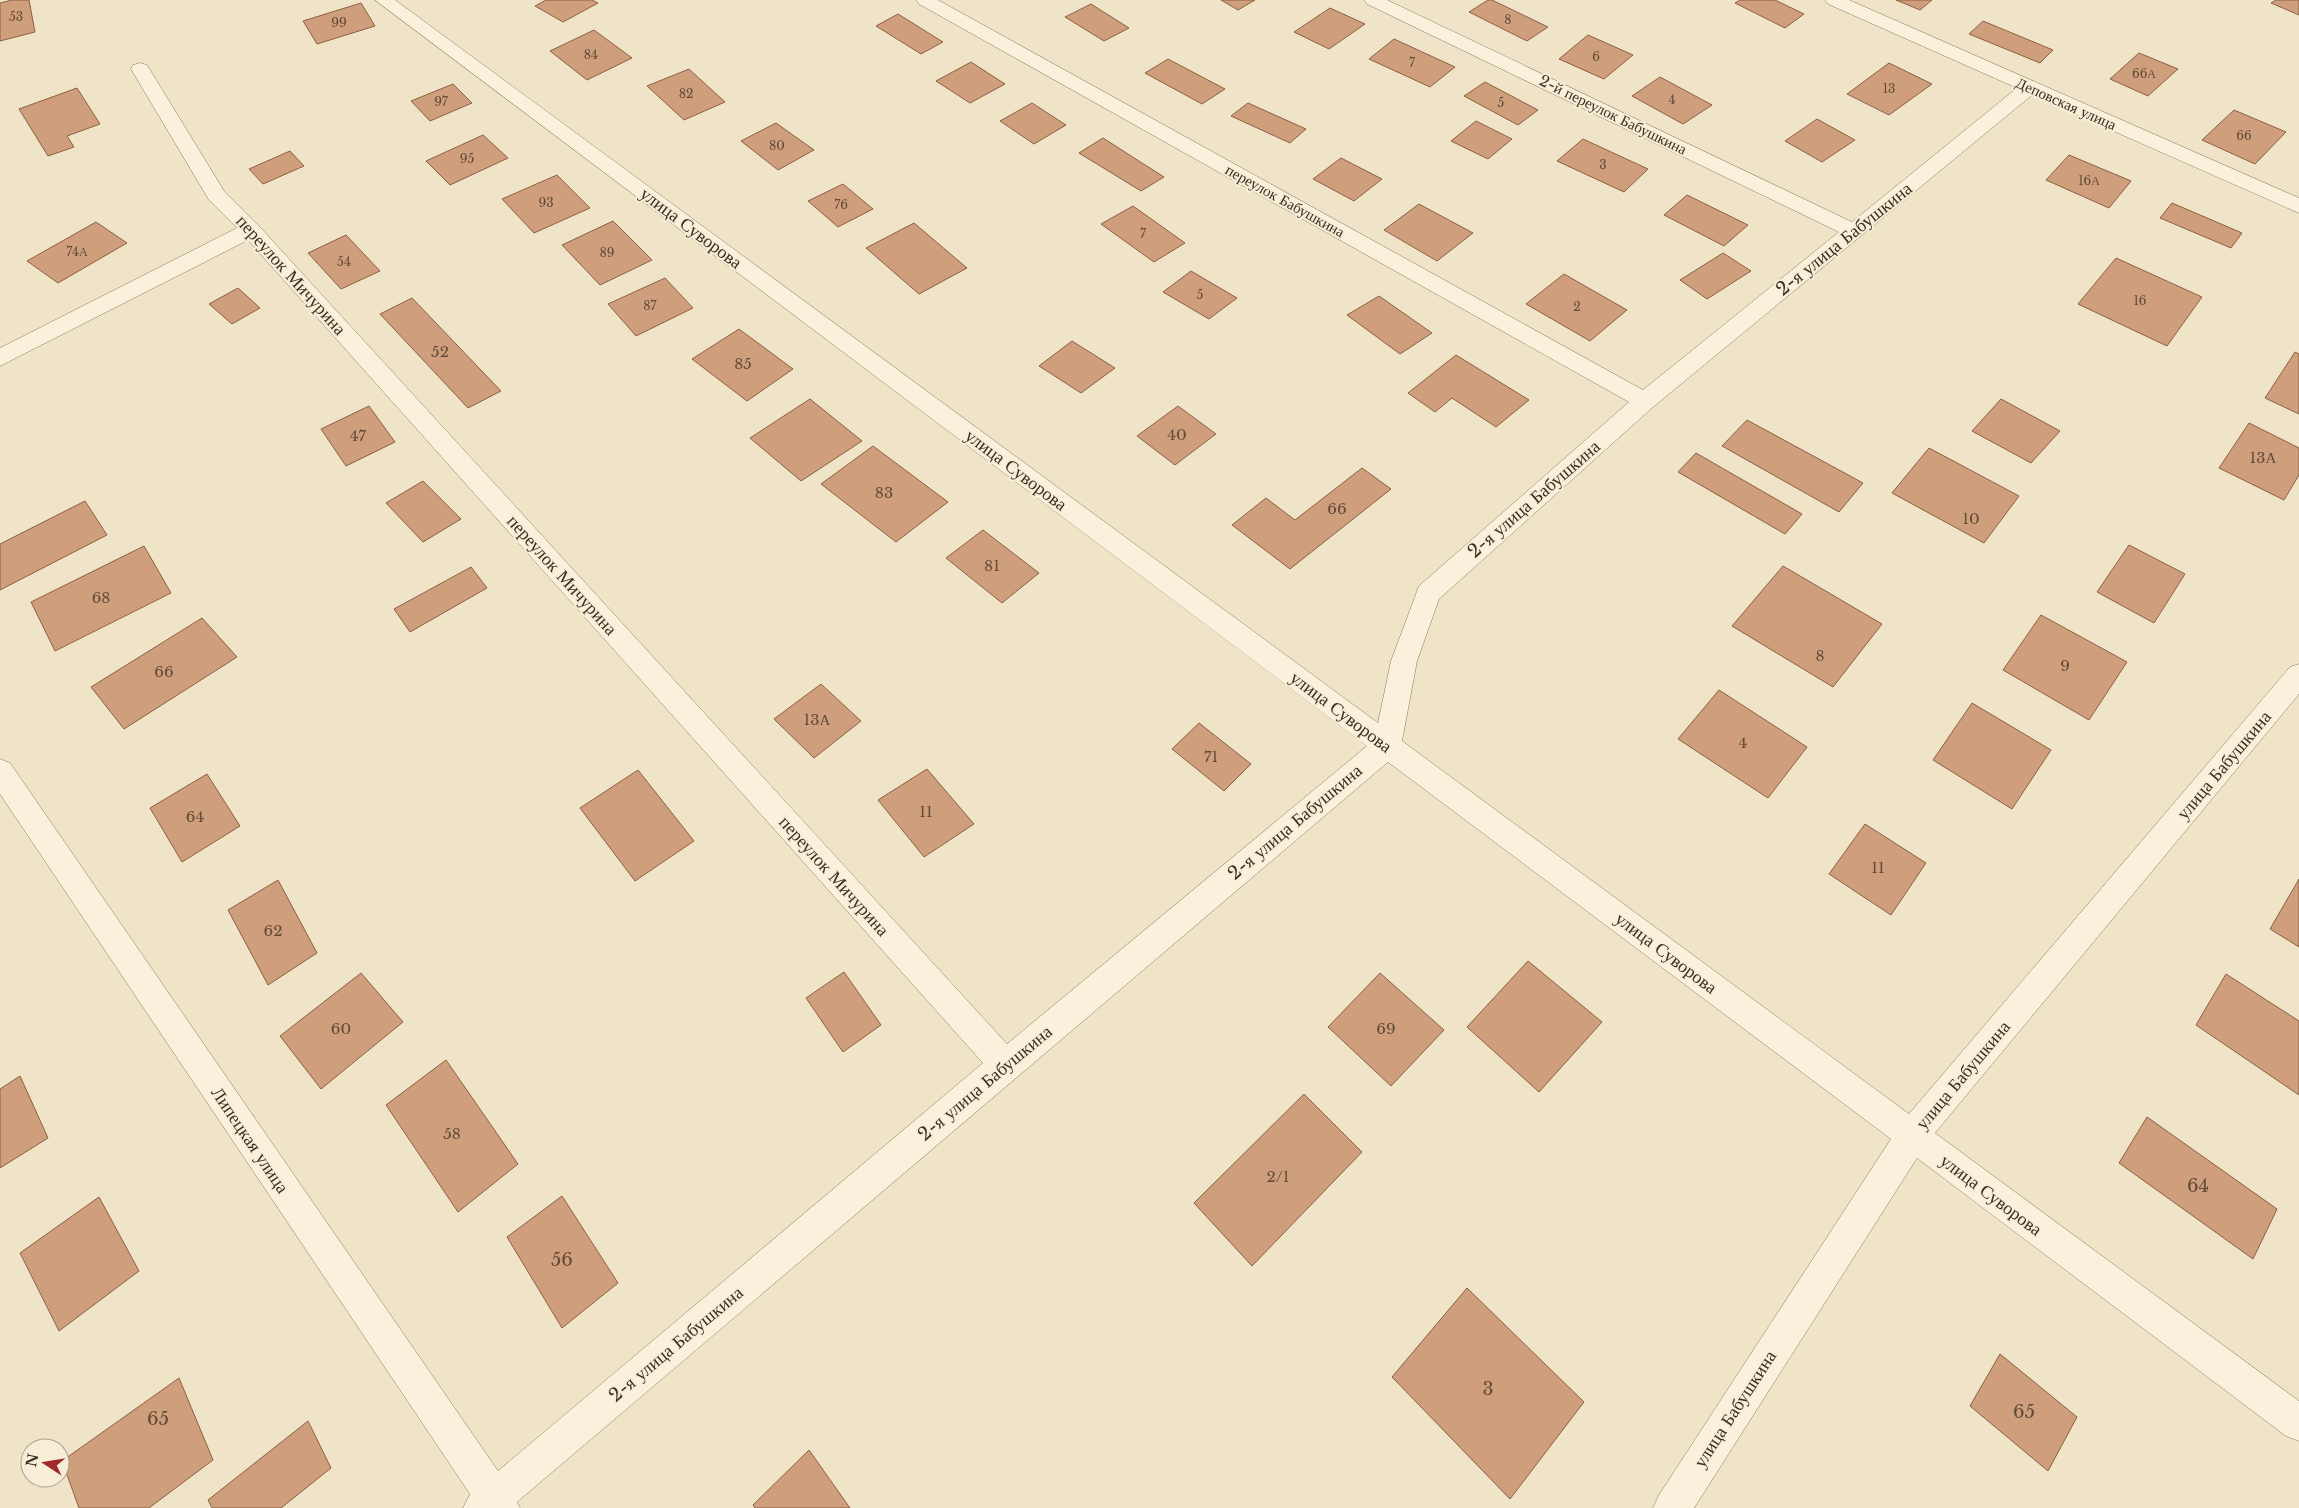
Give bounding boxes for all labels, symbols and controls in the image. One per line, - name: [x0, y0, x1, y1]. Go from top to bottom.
- house number: 53: [9, 9, 23, 24]
- house number: 8: [1504, 12, 1512, 27]
- house number: 99: [331, 15, 347, 30]
- house number: 84: [584, 47, 598, 62]
- house number: 6: [1592, 49, 1600, 64]
- house number: 7: [1409, 55, 1416, 70]
- house number: 66А: [2132, 66, 2156, 81]
- street label: 2-й переулок Бабушкина: [1536, 71, 1690, 159]
- street label: Деповская улица: [2013, 73, 2120, 134]
- house number: 13: [1883, 81, 1895, 96]
- house number: 82: [679, 86, 693, 101]
- house number: 4: [1668, 92, 1676, 107]
- house number: 97: [434, 94, 449, 109]
- house number: 5: [1498, 95, 1505, 110]
- house number: 66: [2236, 128, 2252, 143]
- house number: 80: [769, 138, 785, 153]
- house number: 95: [460, 151, 474, 166]
- house number: 3: [1599, 157, 1607, 172]
- street label: переулок Бабушкина: [1222, 160, 1348, 241]
- house number: 16А: [2078, 173, 2100, 188]
- street label: 2-я улица Бабушкина: [1772, 178, 1916, 300]
- street label: улица Суворова: [636, 183, 746, 273]
- house number: 93: [538, 195, 554, 210]
- house number: 76: [834, 197, 848, 212]
- street label: переулок Мичурина: [231, 210, 351, 340]
- house number: 7: [1140, 226, 1147, 241]
- house number: 74А: [66, 244, 88, 259]
- house number: 89: [600, 245, 615, 260]
- house number: 54: [337, 254, 351, 269]
- house number: 5: [1197, 287, 1204, 302]
- house number: 16: [2133, 293, 2147, 308]
- house number: 87: [643, 298, 658, 313]
- house number: 2: [1573, 299, 1581, 314]
- house number: 52: [431, 342, 449, 361]
- house number: 85: [734, 354, 752, 373]
- street label: улица Суворова: [961, 425, 1071, 515]
- house number: 40: [1167, 425, 1187, 444]
- house number: 47: [350, 426, 367, 445]
- street label: 2-я улица Бабушкина: [1463, 436, 1605, 562]
- house number: 13А: [2250, 448, 2277, 467]
- house number: 83: [875, 483, 893, 502]
- house number: 66: [1327, 499, 1347, 518]
- house number: 10: [1962, 509, 1980, 528]
- street label: переулок Мичурина: [502, 510, 622, 640]
- house number: 81: [984, 556, 1000, 575]
- house number: 68: [92, 588, 110, 607]
- house number: 8: [1815, 646, 1825, 665]
- house number: 9: [2060, 656, 2070, 675]
- house number: 66: [154, 662, 174, 681]
- street label: улица Суворова: [1286, 667, 1396, 757]
- street label: улица Бабушкина: [2172, 706, 2276, 824]
- house number: 13А: [804, 710, 831, 729]
- house number: 4: [1739, 733, 1747, 752]
- house number: 71: [1204, 747, 1218, 766]
- street label: 2-я улица Бабушкина: [1224, 760, 1366, 884]
- house number: 11: [919, 802, 933, 821]
- house number: 64: [186, 807, 204, 826]
- street label: переулок Мичурина: [774, 811, 894, 941]
- house number: 11: [1871, 858, 1885, 877]
- street label: улица Суворова: [1611, 908, 1721, 998]
- house number: 62: [264, 921, 282, 940]
- street label: улица Бабушкина: [1911, 1016, 2015, 1134]
- house number: 60: [331, 1019, 351, 1038]
- house number: 69: [1376, 1019, 1396, 1038]
- street label: 2-я улица Бабушкина: [914, 1021, 1056, 1145]
- street label: Липецкая улица: [206, 1083, 294, 1197]
- house number: 58: [443, 1124, 461, 1143]
- street label: улица Суворова: [1936, 1150, 2046, 1240]
- house number: 2/1: [1267, 1167, 1289, 1186]
- house number: 64: [2187, 1175, 2209, 1197]
- house number: 56: [551, 1249, 573, 1271]
- street label: 2-я улица Бабушкина: [605, 1282, 747, 1406]
- street label: улица Бабушкина: [1689, 1346, 1781, 1472]
- house number: 3: [1482, 1378, 1494, 1400]
- house number: 65: [2013, 1401, 2035, 1423]
- house number: 65: [147, 1408, 169, 1430]
- north arrow: [20, 1438, 70, 1488]
- text: N: [22, 1452, 42, 1469]

